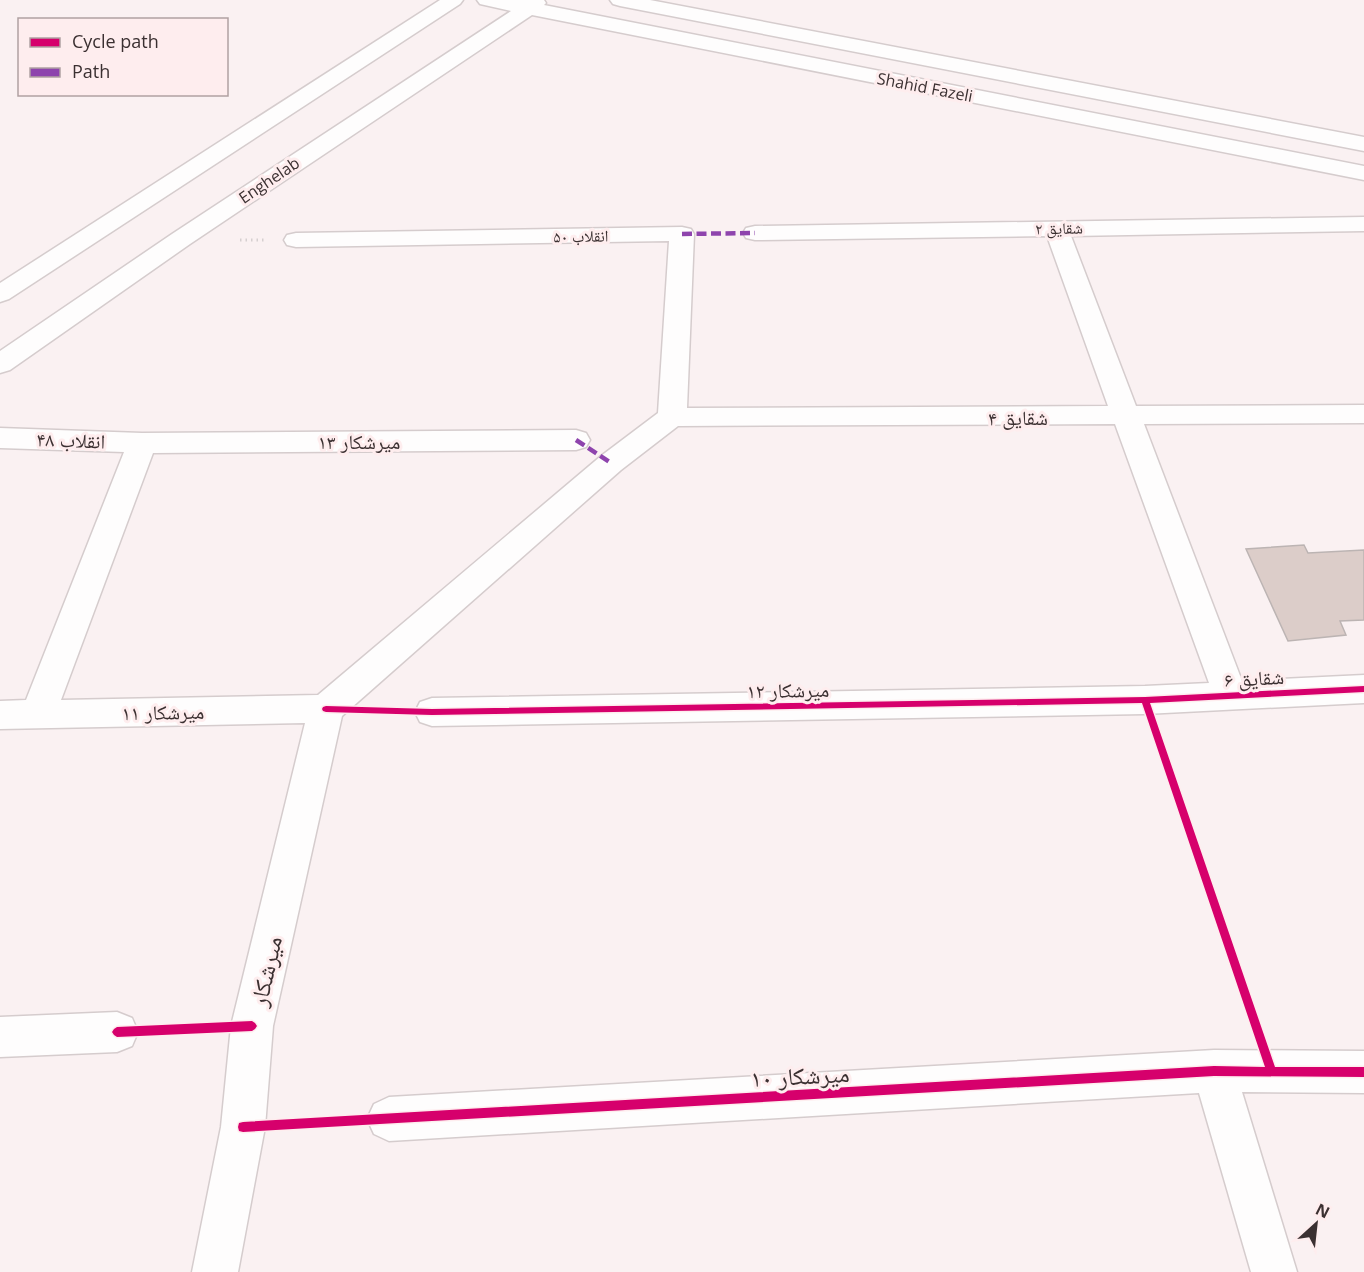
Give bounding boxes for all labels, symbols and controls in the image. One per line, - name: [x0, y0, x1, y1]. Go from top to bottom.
- legend: [18, 18, 228, 96]
- text: Cycle path: [72, 29, 159, 53]
- text: Path: [72, 59, 110, 83]
- street label: Shahid Fazeli: [875, 67, 975, 107]
- street label: Enghelab: [234, 152, 304, 208]
- street label: شقایق ۲: [1035, 217, 1083, 239]
- street label: انقلاب ۵۰: [553, 225, 609, 247]
- street label: شقایق ۴: [988, 404, 1048, 431]
- street label: انقلاب ۴۸: [36, 425, 106, 455]
- street label: میرشکار ۱۳: [318, 428, 400, 455]
- street label: شقایق ۶: [1223, 663, 1285, 693]
- street label: میرشکار ۱۲: [746, 676, 830, 704]
- street label: میرشکار ۱۱: [121, 698, 205, 726]
- street label: میرشکار: [241, 932, 289, 1010]
- street label: میرشکار ۱۰: [750, 1056, 850, 1094]
- north arrow: [1286, 1194, 1346, 1254]
- text: N: [1312, 1198, 1334, 1223]

